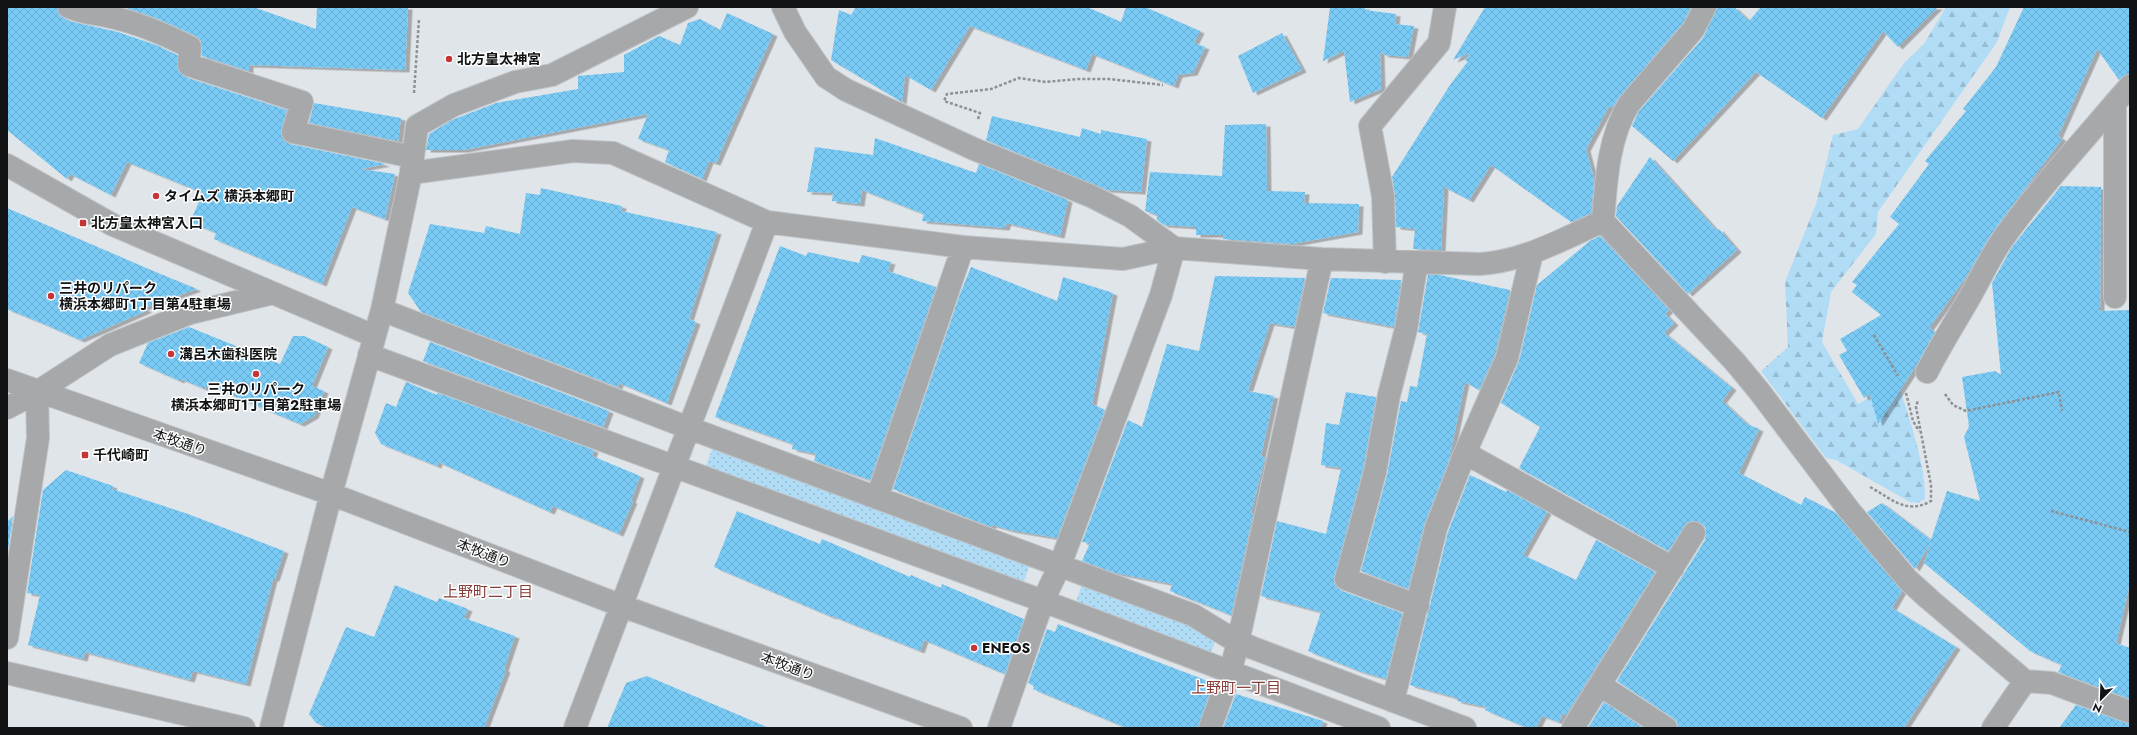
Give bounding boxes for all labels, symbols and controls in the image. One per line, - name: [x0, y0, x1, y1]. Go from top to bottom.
- place label: 北方皇太神宮: [457, 49, 541, 69]
- marker: 北方皇太神宮: [444, 54, 454, 64]
- place label: タイムズ 横浜本郷町: [164, 186, 294, 206]
- marker: タイムズ 横浜本郷町: [151, 191, 161, 201]
- place label: 北方皇太神宮入口: [91, 213, 203, 233]
- marker: 北方皇太神宮入口: [78, 218, 88, 228]
- place label: 三井のリパーク 横浜本郷町１丁目第４駐車場: [59, 278, 231, 314]
- marker: 三井のリパーク 横浜本郷町１丁目第４駐車場: [46, 291, 56, 301]
- place label: 溝呂木歯科医院: [179, 344, 277, 364]
- marker: 溝呂木歯科医院: [166, 349, 176, 359]
- marker: 三井のリパーク 横浜本郷町1丁目第2駐車場: [251, 369, 261, 379]
- place label: 三井のリパーク 横浜本郷町1丁目第2駐車場: [171, 379, 341, 415]
- street label: 本牧通り: [150, 423, 210, 461]
- place label: 千代崎町: [93, 445, 149, 465]
- marker: 千代崎町: [80, 450, 90, 460]
- street label: 本牧通り: [454, 534, 514, 572]
- district label: 上野町二丁目: [443, 581, 533, 603]
- place label: ENEOS: [982, 638, 1030, 658]
- marker: ENEOS: [969, 643, 979, 653]
- street label: 本牧通り: [758, 647, 818, 685]
- district label: 上野町一丁目: [1191, 677, 1281, 699]
- north arrow: [2081, 679, 2121, 719]
- text: N: [2090, 699, 2104, 717]

